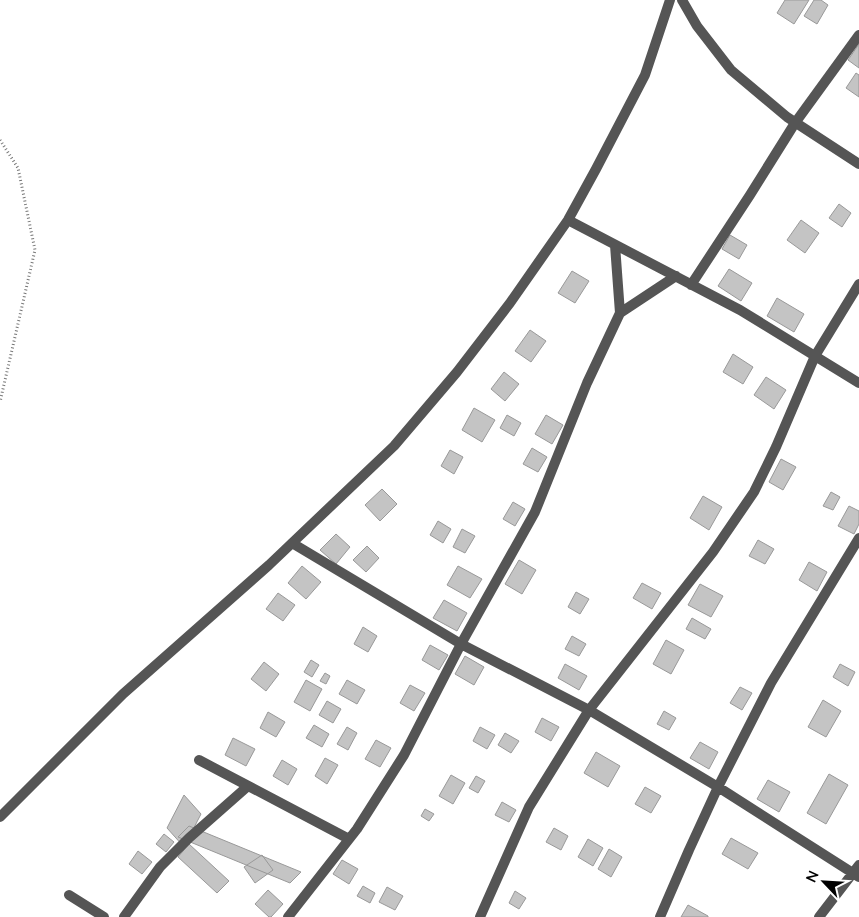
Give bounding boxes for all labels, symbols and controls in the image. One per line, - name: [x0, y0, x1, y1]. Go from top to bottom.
- north arrow: [799, 857, 849, 907]
- text: N: [802, 868, 822, 885]

